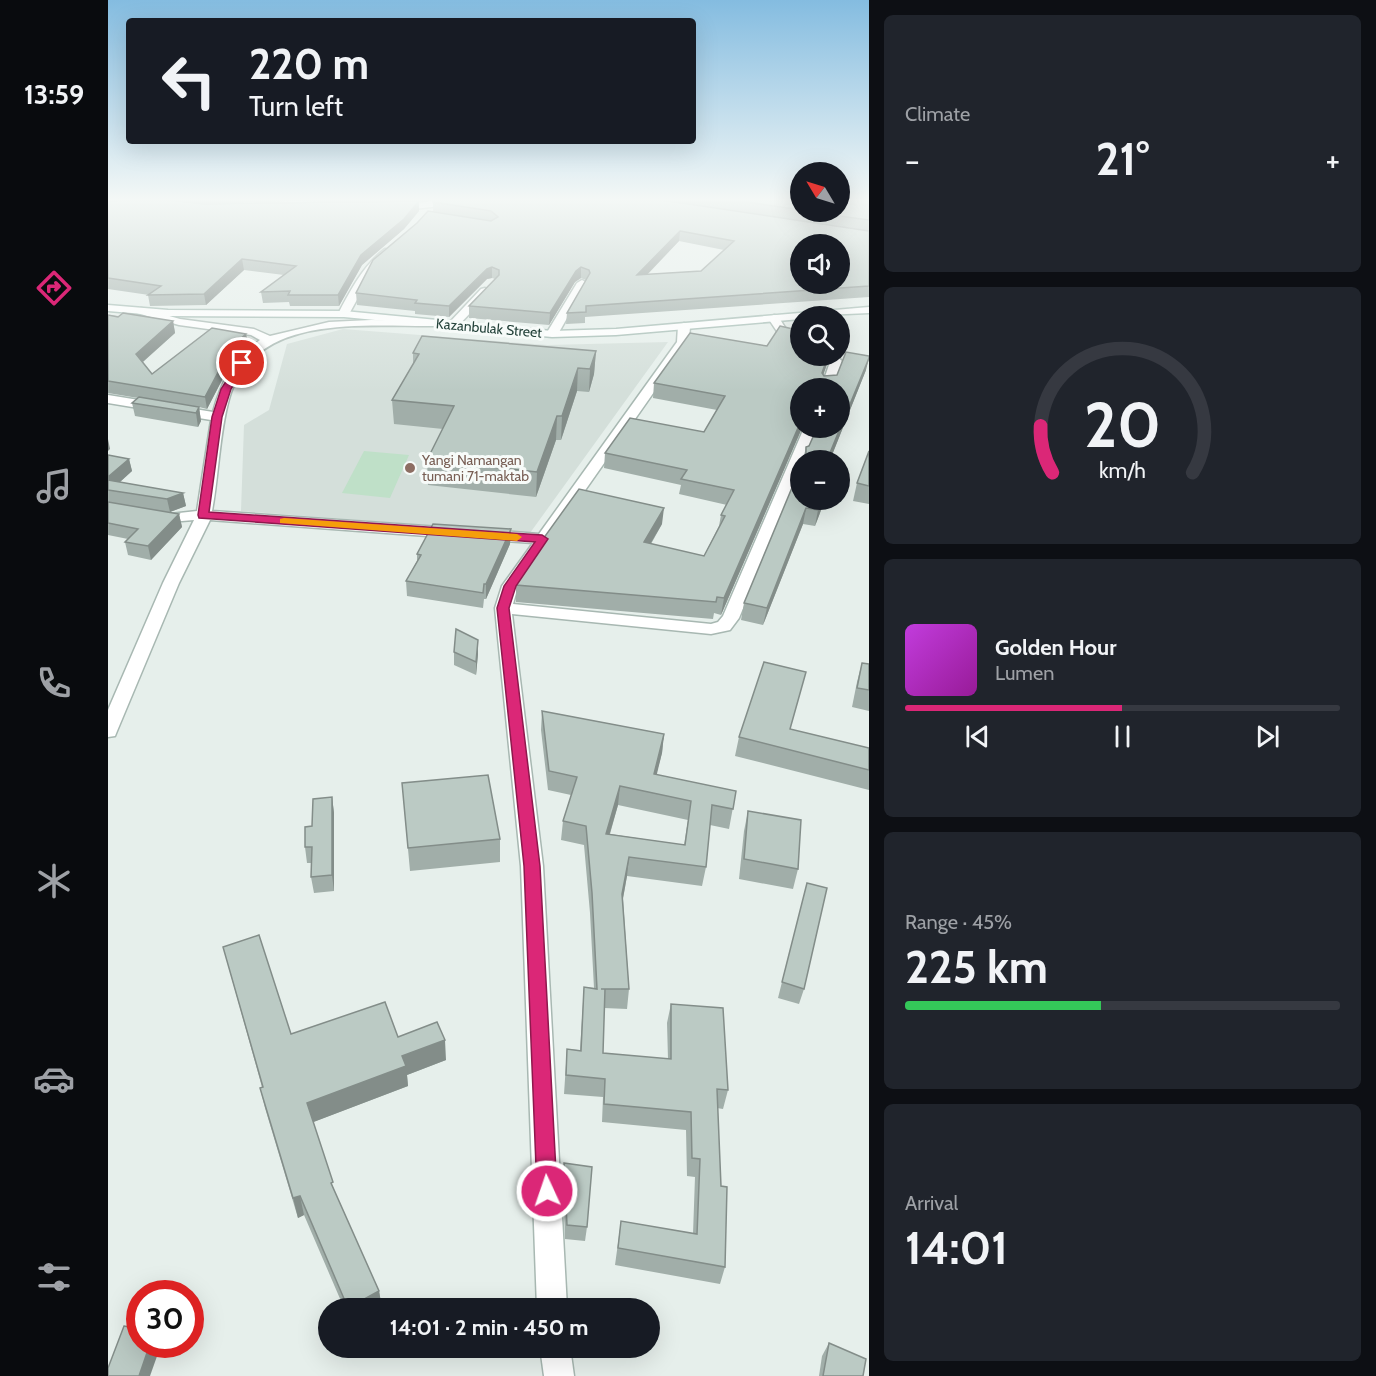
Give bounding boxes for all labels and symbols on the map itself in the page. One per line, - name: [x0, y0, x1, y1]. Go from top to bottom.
- north arrow: [790, 162, 850, 222]
- street label: Kazanbulak Street: [435, 314, 543, 342]
- pin: [216, 337, 267, 388]
- place label: Yangi Namangan tumani 71-maktab: [421, 451, 529, 485]
- marker: Yangi Namangan tumani 71-maktab: [403, 461, 417, 475]
- position arrow: [515, 1159, 579, 1223]
- speed limit sign: 30: [126, 1280, 204, 1358]

